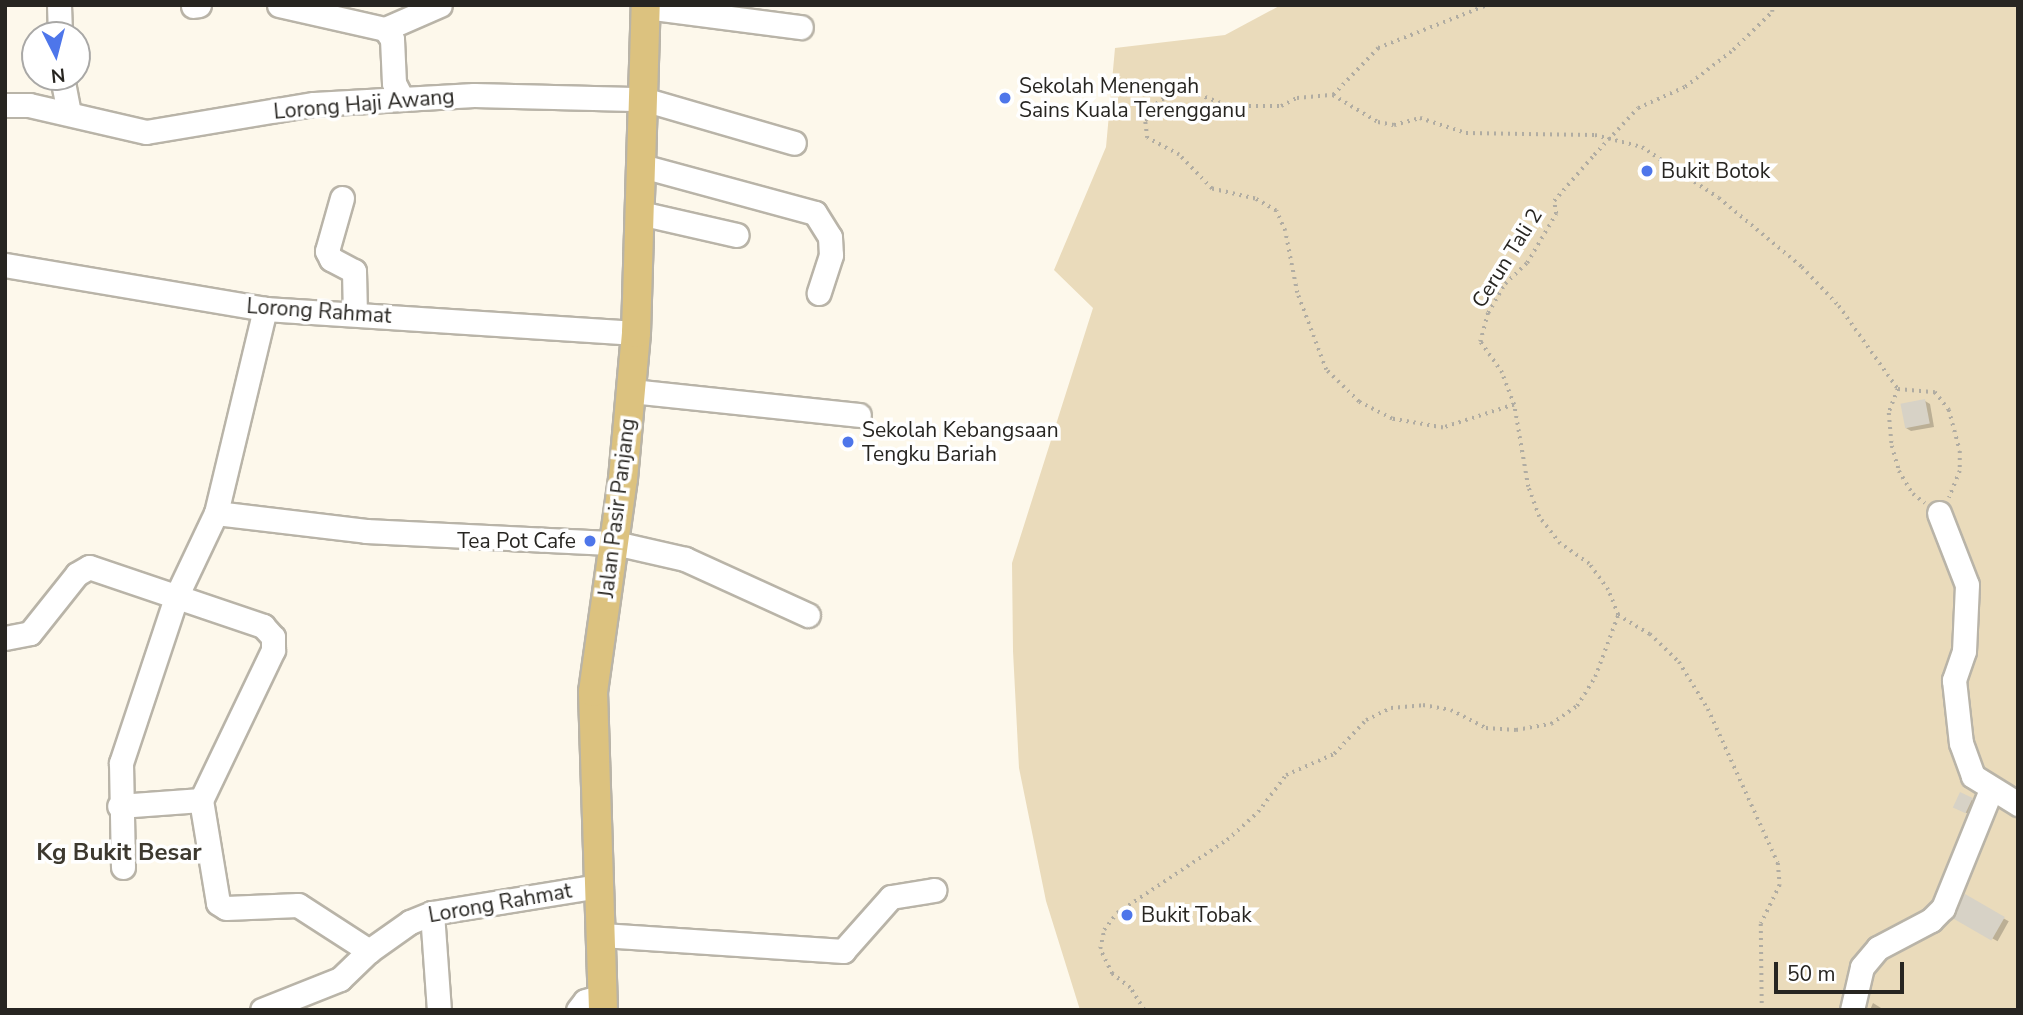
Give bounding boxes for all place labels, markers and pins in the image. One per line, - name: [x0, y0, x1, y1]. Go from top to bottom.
- place label: Sekolah Menengah Sains Kuala Terengganu: [1019, 73, 1246, 123]
- marker: Sekolah Menengah Sains Kuala Terengganu: [997, 90, 1013, 106]
- place label: Bukit Botok: [1661, 158, 1770, 184]
- marker: Bukit Botok: [1639, 163, 1655, 179]
- place label: Sekolah Kebangsaan Tengku Bariah: [862, 417, 1059, 467]
- marker: Sekolah Kebangsaan Tengku Bariah: [840, 434, 856, 450]
- place label: Tea Pot Cafe: [457, 528, 576, 554]
- marker: Tea Pot Cafe: [582, 533, 598, 549]
- place label: Bukit Tobak: [1141, 902, 1252, 928]
- marker: Bukit Tobak: [1119, 907, 1135, 923]

